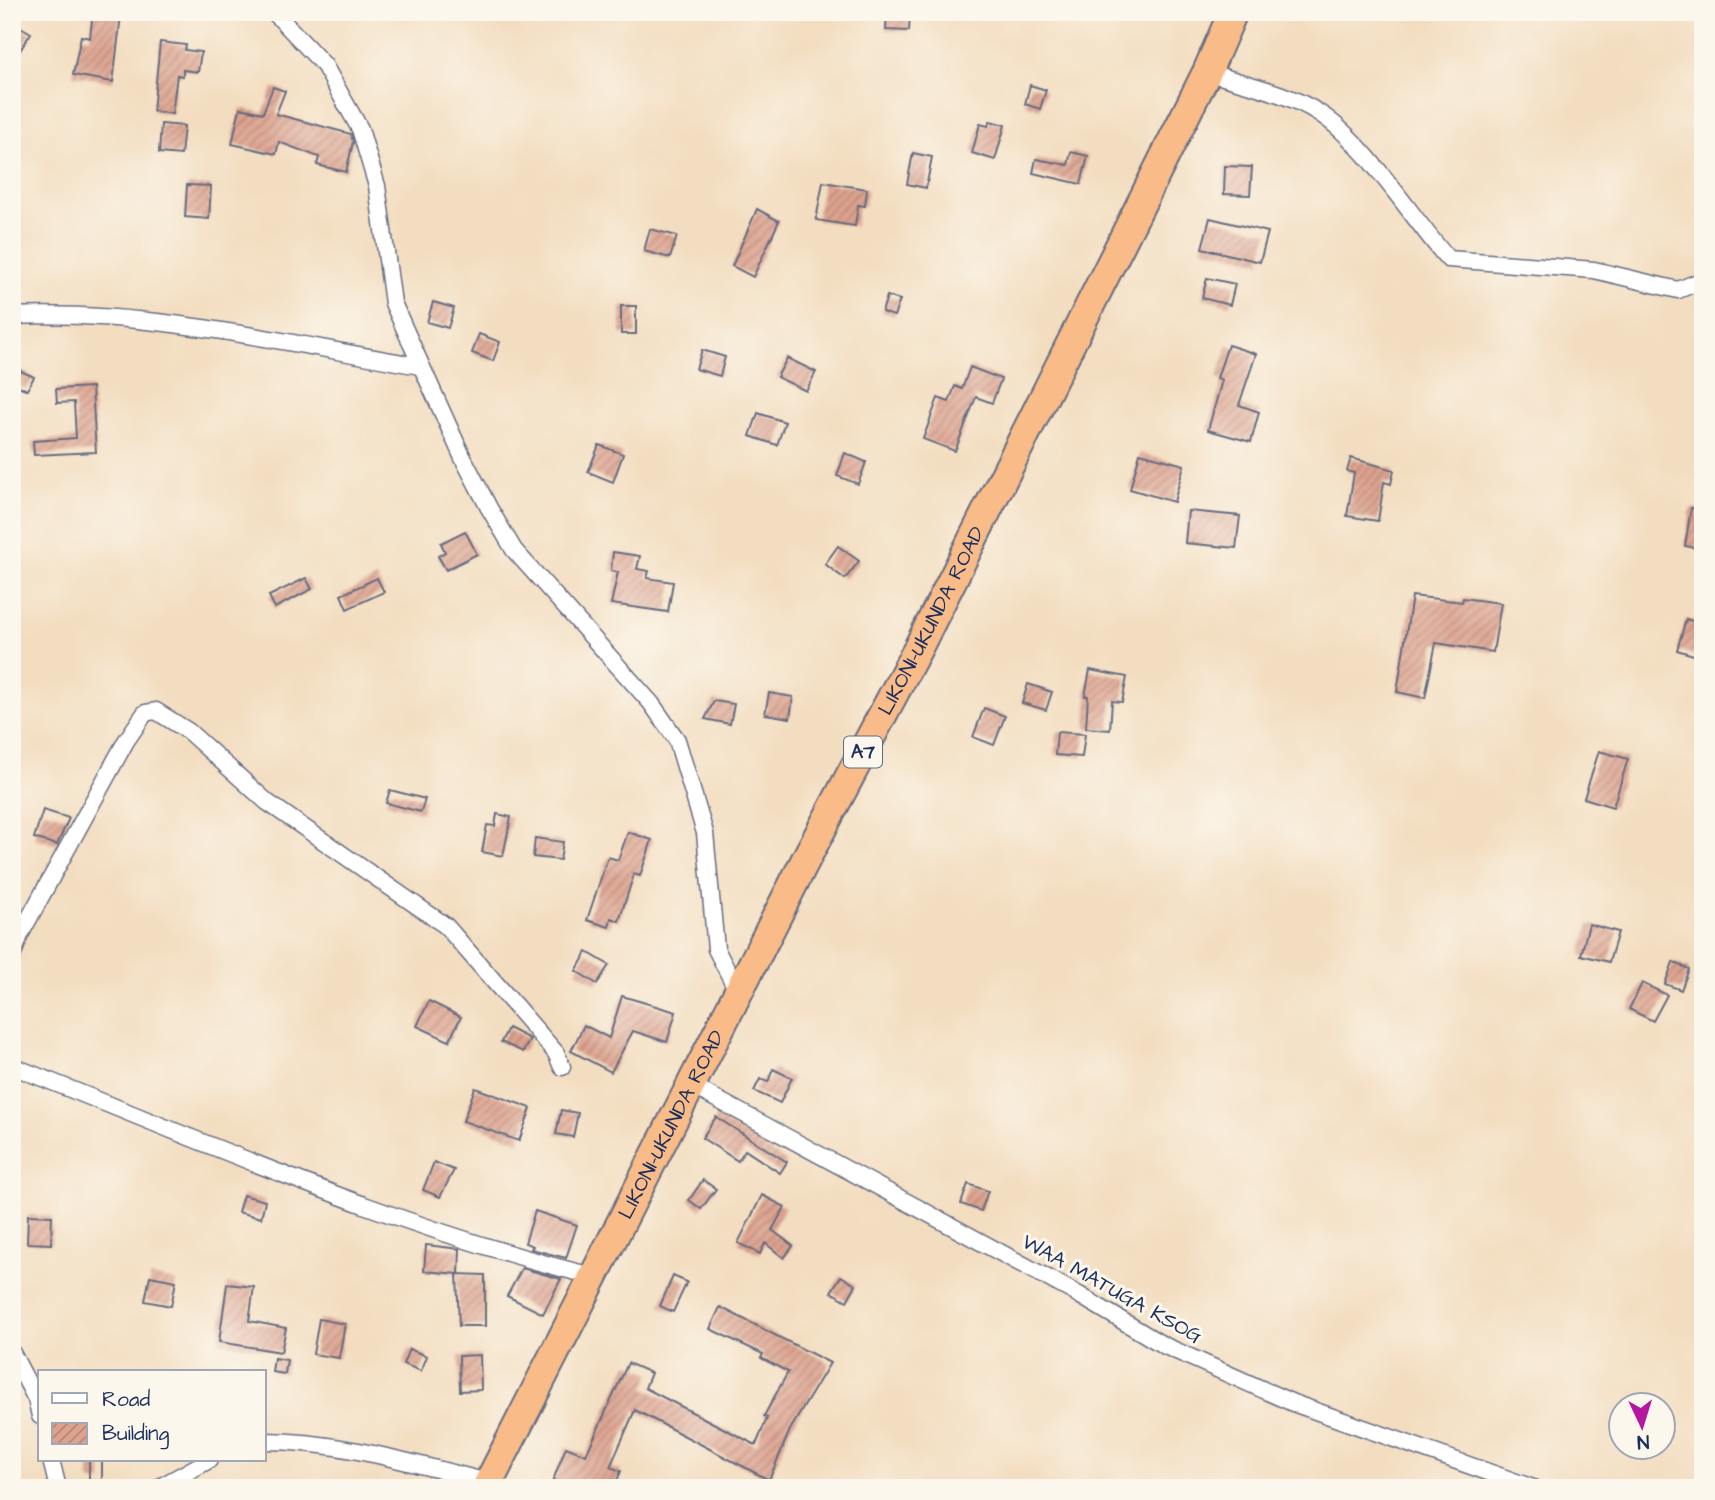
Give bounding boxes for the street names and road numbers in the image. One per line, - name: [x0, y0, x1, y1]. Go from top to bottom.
- street label: LIKONI-UKUNDA ROAD: [871, 521, 992, 720]
- road number: A7: [844, 736, 882, 768]
- street label: LIKONI-UKUNDA ROAD: [611, 1024, 731, 1224]
- street label: WAA MATUGA KSOG: [1017, 1227, 1208, 1351]

